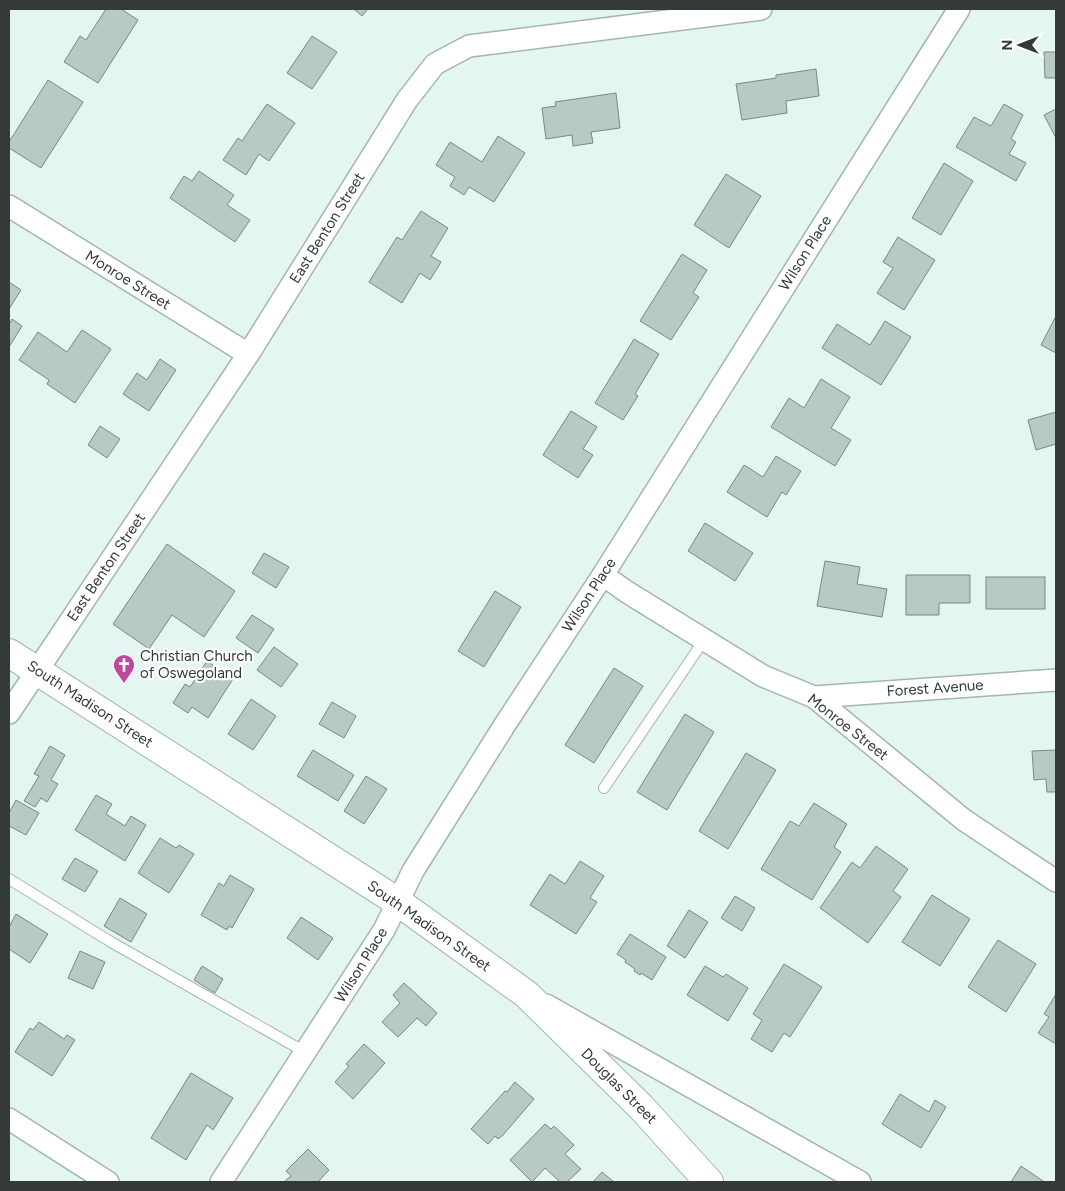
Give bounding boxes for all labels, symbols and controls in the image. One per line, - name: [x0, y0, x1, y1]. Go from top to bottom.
- north arrow: [995, 20, 1045, 70]
- text: N: [999, 40, 1016, 50]
- street label: East Benton Street: [286, 169, 368, 287]
- street label: Wilson Place: [775, 212, 835, 294]
- street label: Monroe Street: [82, 247, 174, 314]
- street label: East Benton Street: [63, 509, 149, 625]
- street label: Wilson Place: [558, 555, 620, 635]
- place label: Christian Church of Oswegoland: [140, 647, 253, 682]
- church icon: Christian Church of Oswegoland: [112, 653, 136, 684]
- street label: South Madison Street: [24, 657, 157, 752]
- street label: Forest Avenue: [886, 676, 984, 700]
- street label: Monroe Street: [804, 690, 892, 764]
- street label: South Madison Street: [364, 877, 494, 976]
- street label: Wilson Place: [331, 924, 391, 1006]
- street label: Douglas Street: [577, 1044, 661, 1128]

